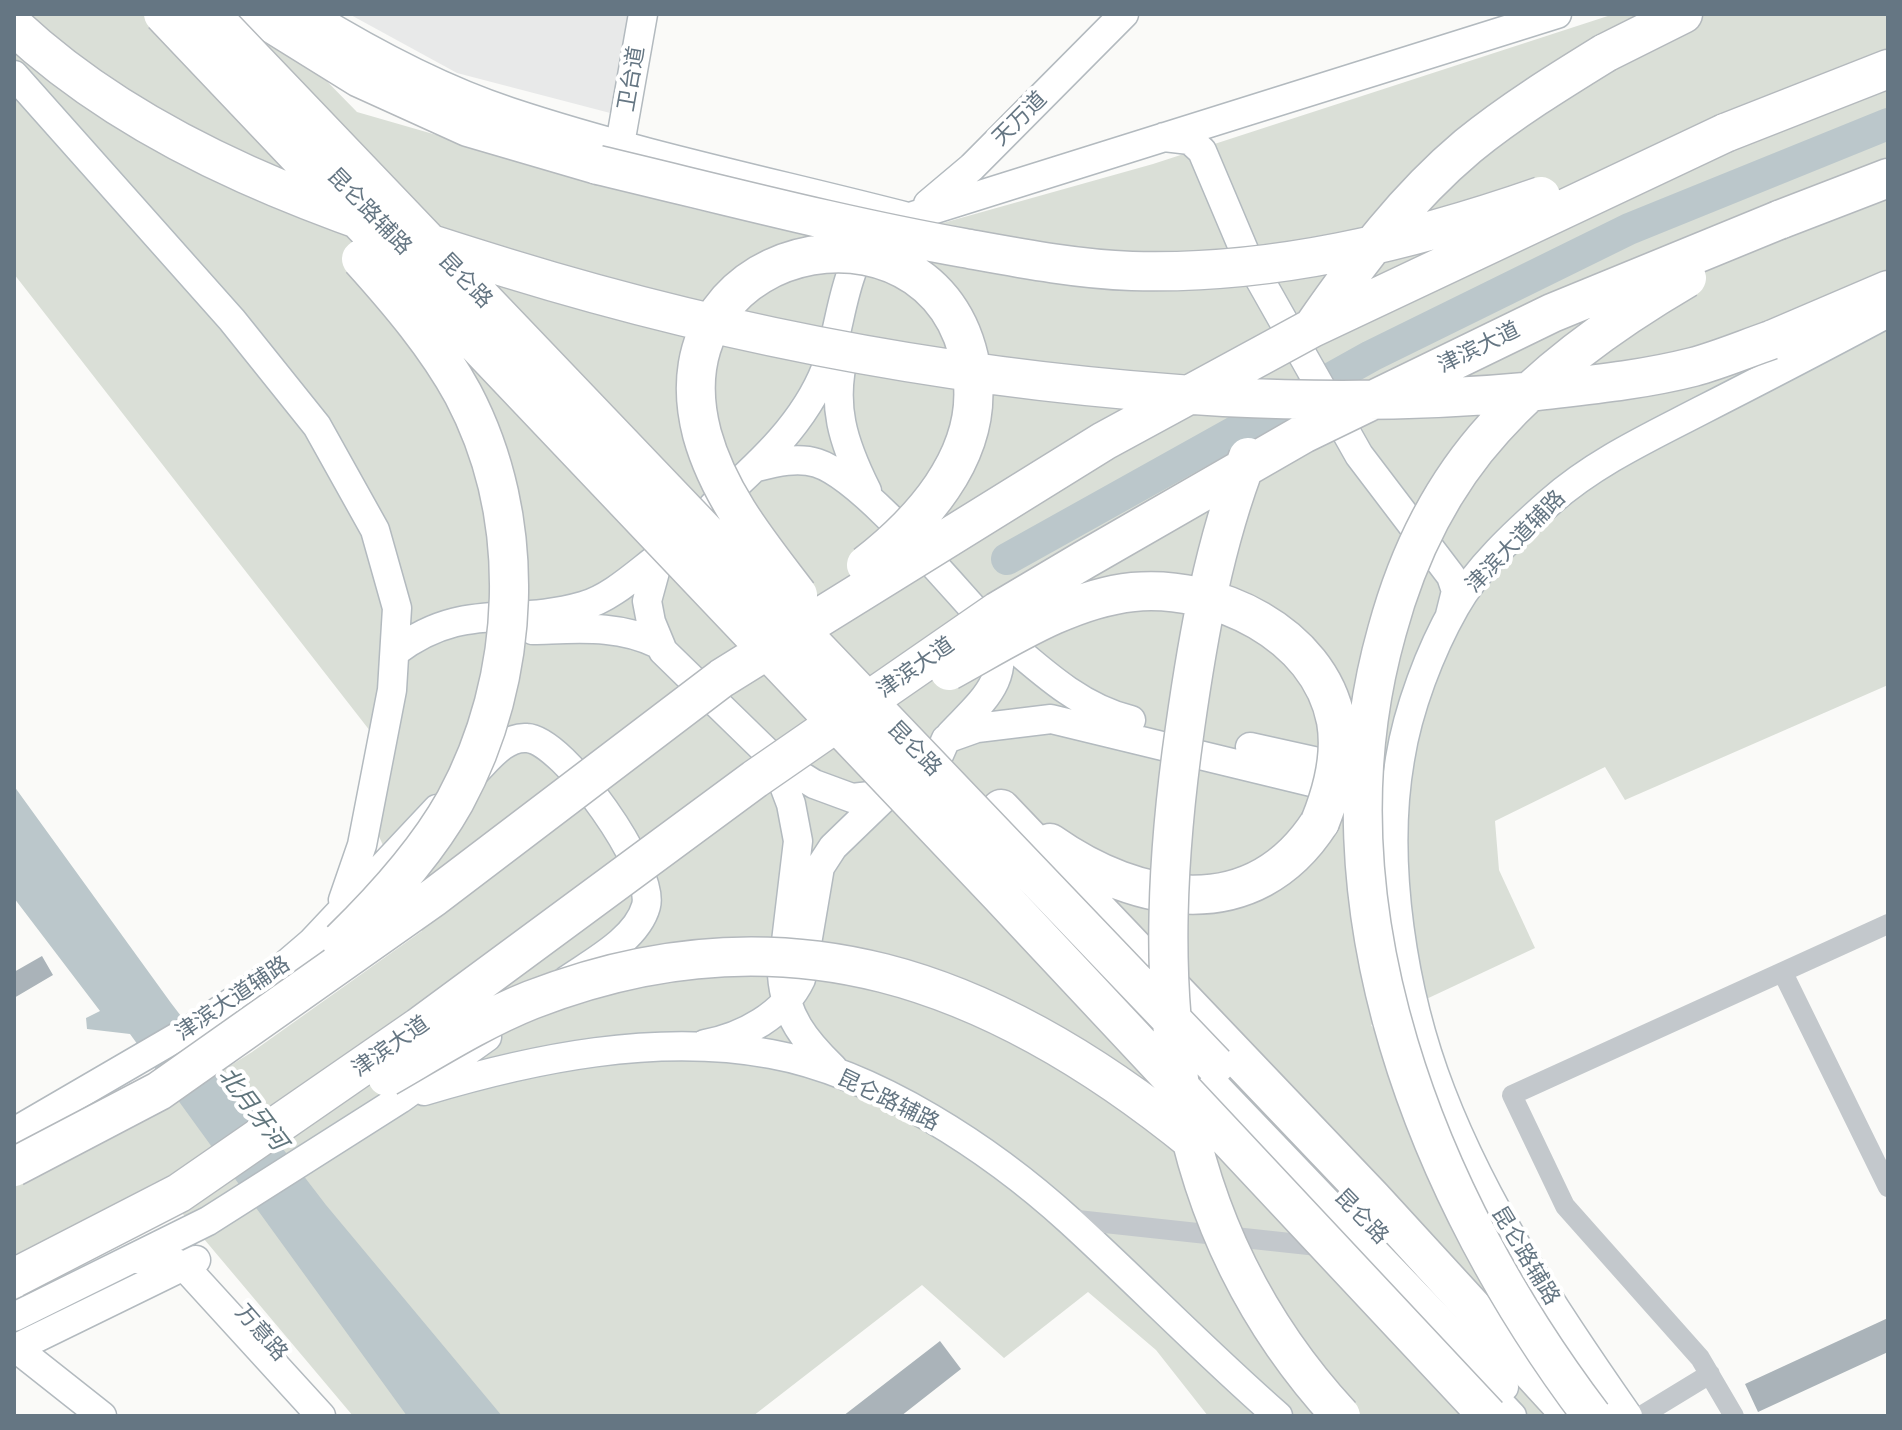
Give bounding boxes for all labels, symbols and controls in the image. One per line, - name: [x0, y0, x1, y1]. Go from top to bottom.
- street label: 卫台道: [613, 44, 651, 114]
- street label: 天万道: [987, 86, 1053, 152]
- street label: 昆仑路辅路: [321, 163, 417, 261]
- street label: 昆仑路: [433, 248, 497, 314]
- street label: 津滨大道: [1434, 317, 1524, 379]
- street label: 津滨大道辅路: [1461, 485, 1571, 599]
- street label: 津滨大道: [872, 632, 960, 704]
- street label: 昆仑路: [882, 716, 946, 782]
- street label: 津滨大道辅路: [171, 951, 295, 1047]
- street label: 津滨大道: [347, 1011, 435, 1083]
- water label: 北月牙河: [212, 1062, 292, 1156]
- street label: 昆仑路辅路: [833, 1065, 943, 1137]
- street label: 昆仑路: [1329, 1184, 1393, 1250]
- street label: 昆仑路辅路: [1485, 1202, 1565, 1310]
- street label: 万意路: [229, 1299, 293, 1367]

